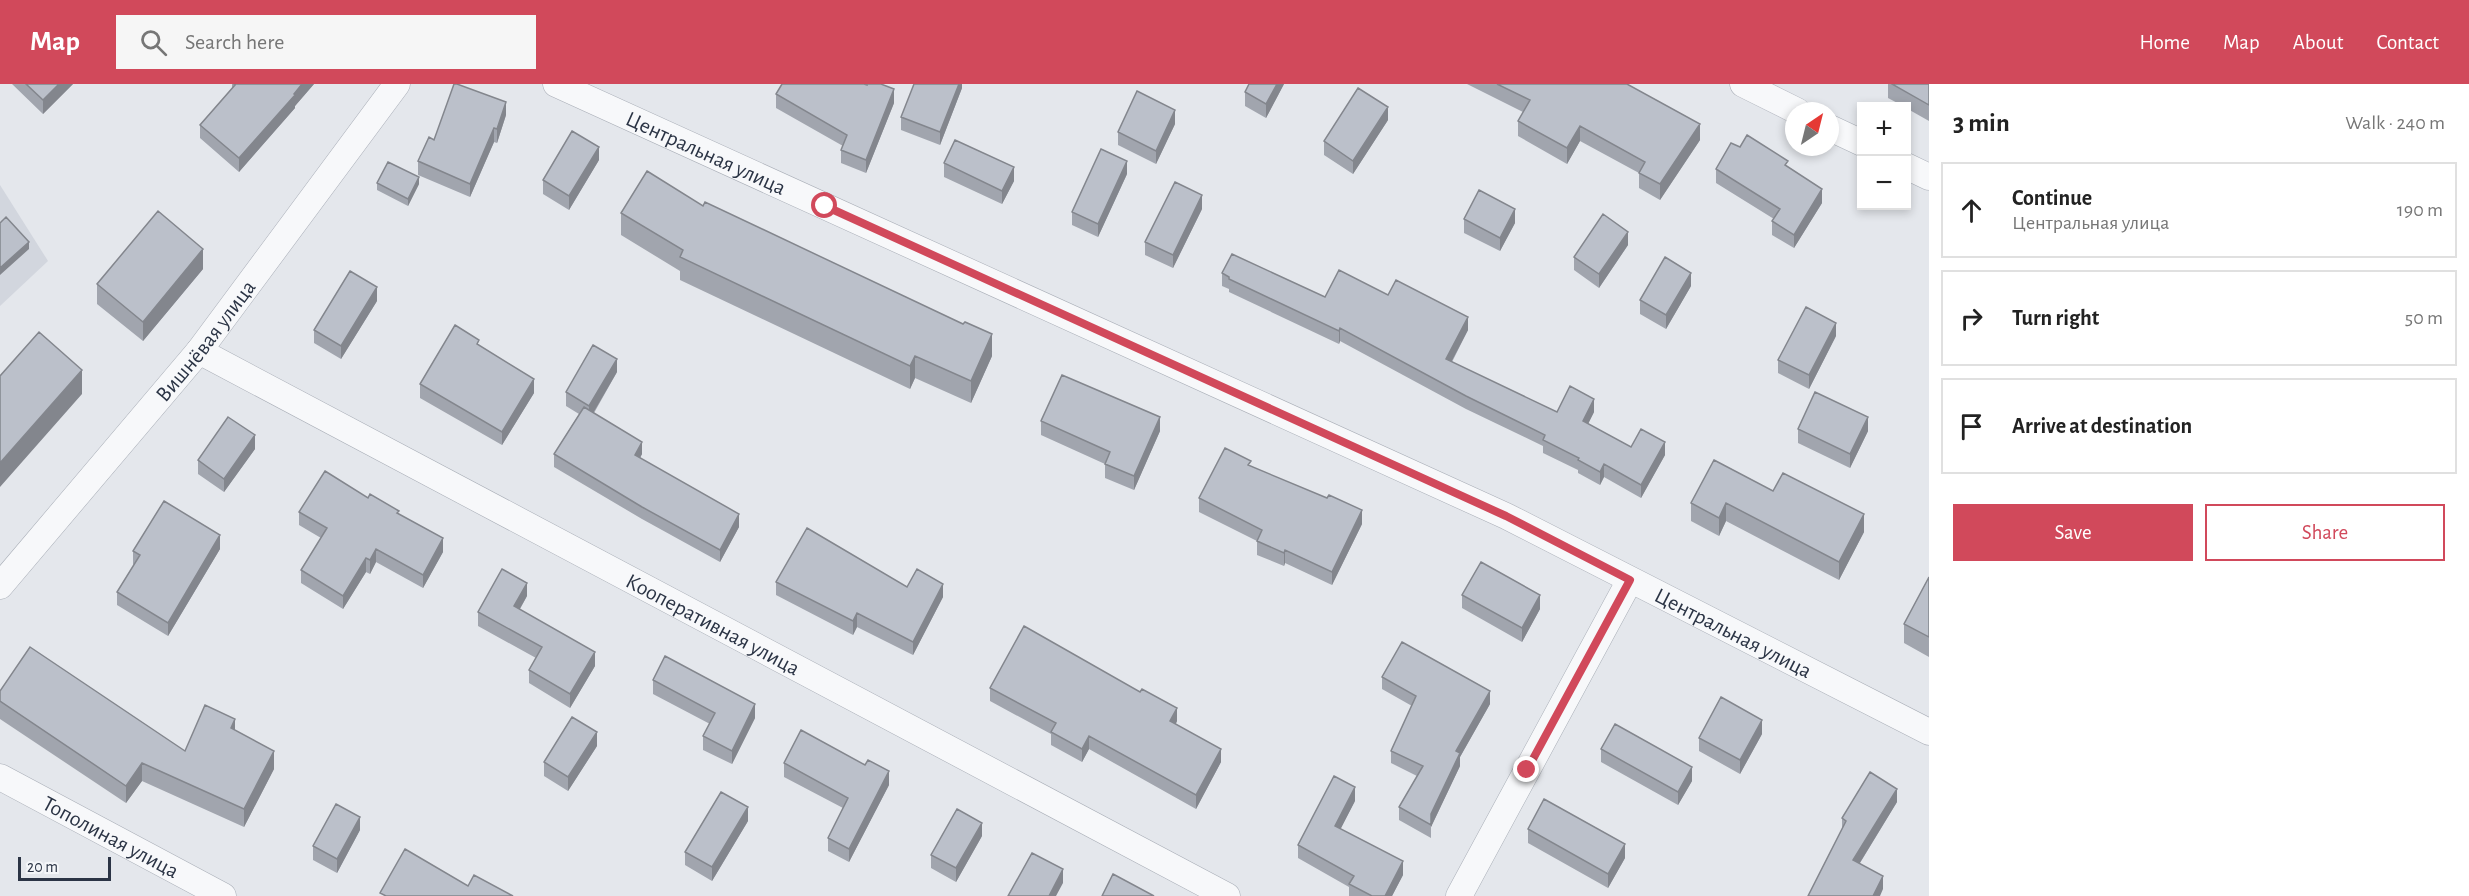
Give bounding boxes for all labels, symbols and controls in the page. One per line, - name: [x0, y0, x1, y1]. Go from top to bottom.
- search box: [116, 15, 536, 69]
- icon: search: [137, 26, 170, 59]
- text: Map: [30, 28, 80, 56]
- text: Search here: [185, 31, 284, 53]
- text: Home: [2139, 32, 2190, 53]
- text: Map: [2223, 32, 2260, 53]
- text: About: [2293, 32, 2343, 53]
- text: Contact: [2376, 32, 2439, 53]
- north arrow: [1785, 102, 1839, 156]
- map controls: [1857, 102, 1911, 210]
- button: +: [1857, 102, 1911, 156]
- street label: Центральная улица: [622, 107, 789, 199]
- text: 3 min: [1953, 110, 2010, 136]
- text: Walk · 240 m: [2345, 113, 2445, 133]
- button: −: [1857, 156, 1911, 210]
- text: Continue: [2012, 187, 2092, 209]
- route start: [811, 192, 837, 218]
- icon: ahead: [1955, 194, 1988, 227]
- text: 190 m: [2397, 200, 2443, 220]
- text: Центральная улица: [2012, 213, 2169, 233]
- street label: Вишнёвая улица: [152, 276, 260, 406]
- icon: right: [1955, 302, 1988, 335]
- text: Turn right: [2012, 307, 2099, 329]
- text: 50 m: [2405, 308, 2443, 328]
- icon: arrive: [1955, 410, 1988, 443]
- text: Arrive at destination: [2012, 415, 2192, 437]
- button: Save: [1953, 504, 2193, 561]
- button: Share: [2205, 504, 2445, 561]
- street label: Кооперативная улица: [622, 570, 803, 679]
- street label: Центральная улица: [1651, 584, 1815, 682]
- route end: [1513, 756, 1539, 782]
- street label: Тополиная улица: [39, 792, 182, 882]
- scale bar: [18, 854, 111, 882]
- text: 20 m: [27, 859, 58, 875]

